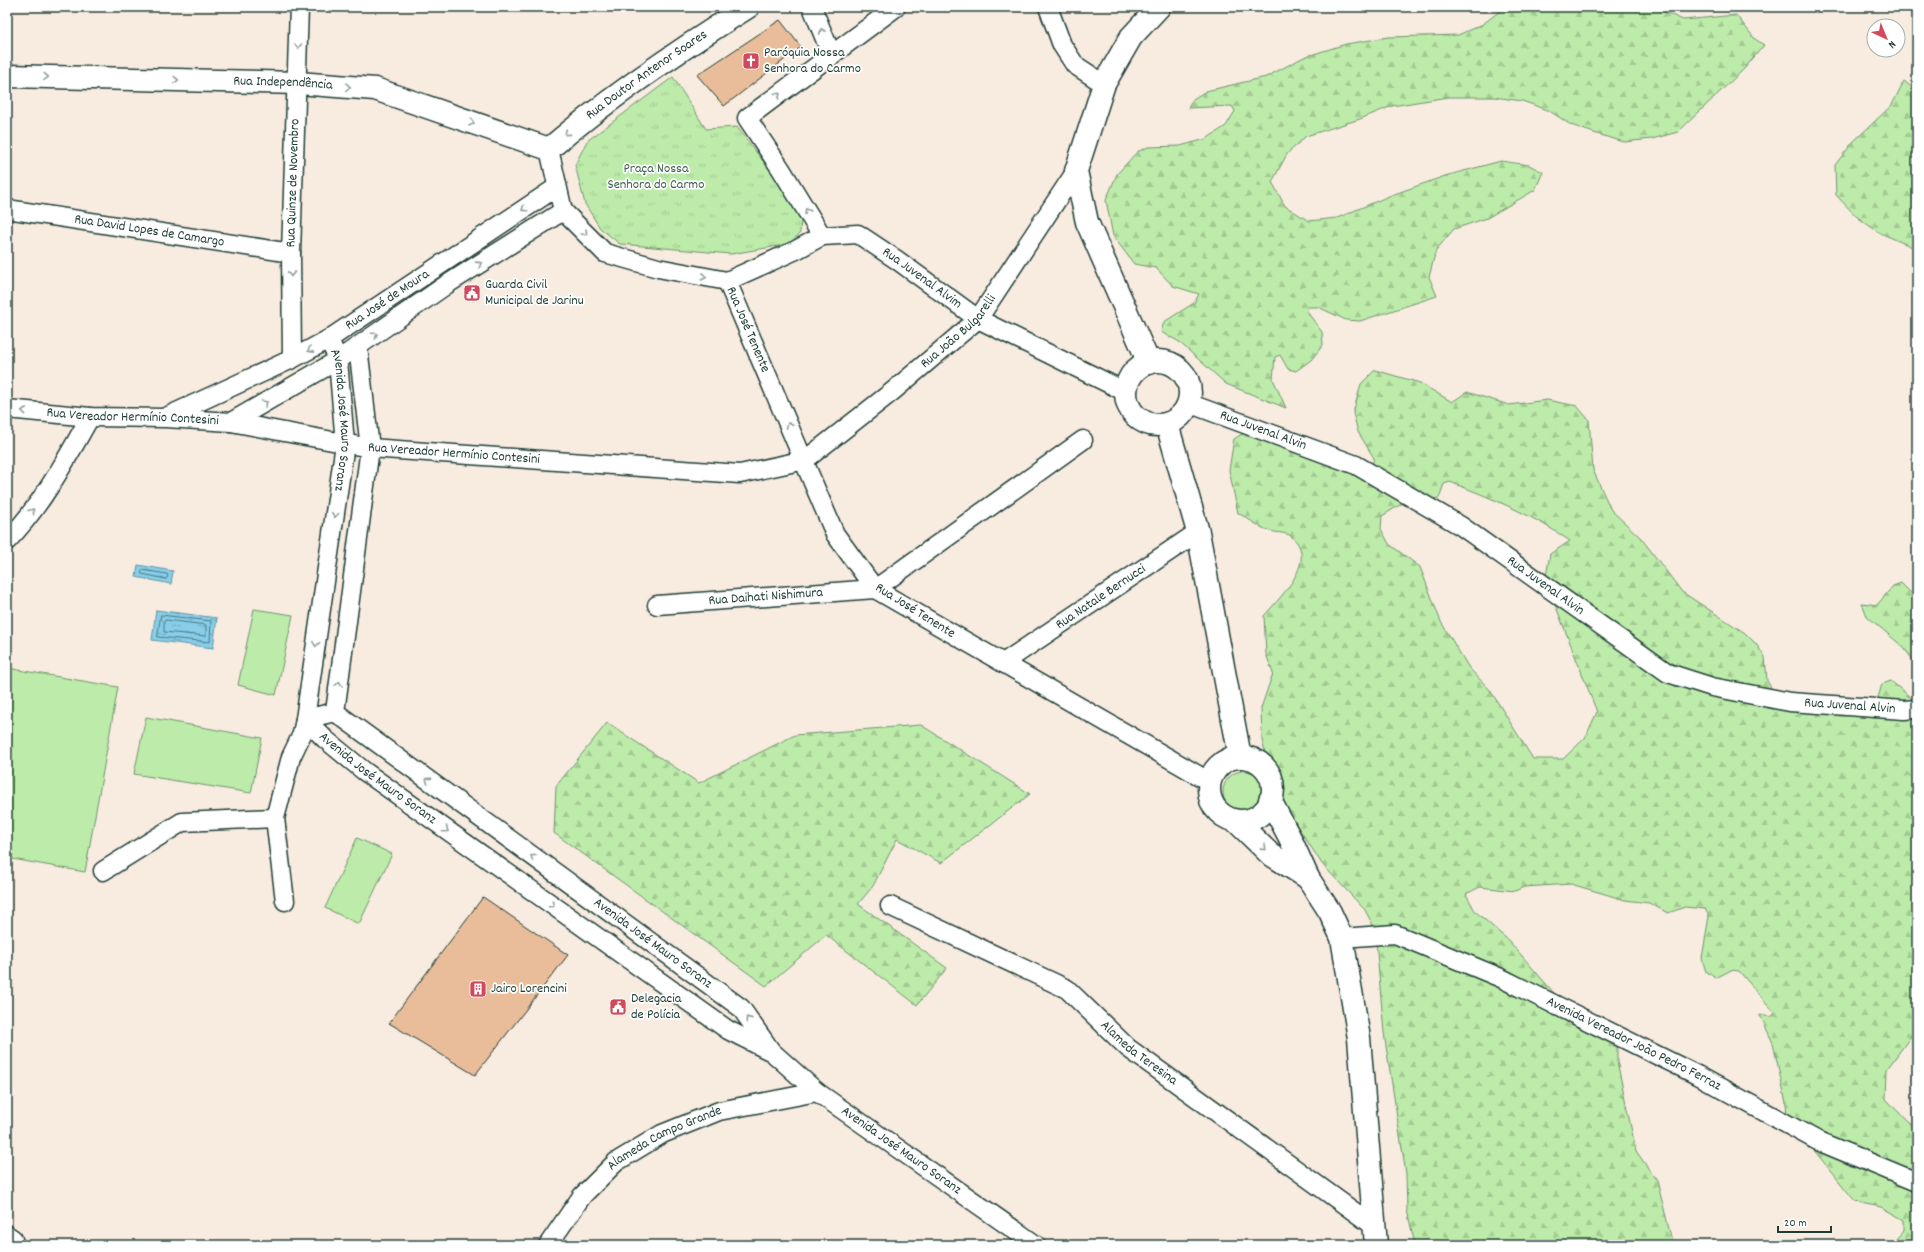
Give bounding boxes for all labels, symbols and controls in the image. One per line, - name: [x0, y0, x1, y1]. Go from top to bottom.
- north arrow: [1866, 18, 1906, 58]
- street label: Rua Doutor Antenor Soares: [582, 25, 712, 125]
- one-way arrow: [819, 28, 827, 36]
- text: N: [1884, 36, 1899, 52]
- one-way arrow: [294, 43, 303, 49]
- place label: Paróquia Nossa Senhora do Carmo: [764, 43, 861, 79]
- church icon: Paróquia Nossa Senhora do Carmo: [741, 51, 761, 71]
- street label: Rua Independência: [233, 71, 334, 96]
- one-way arrow: [43, 73, 49, 81]
- one-way arrow: [173, 76, 179, 84]
- one-way arrow: [345, 83, 351, 92]
- one-way arrow: [774, 93, 781, 100]
- street label: Rua Quinze de Novembro: [281, 118, 305, 248]
- one-way arrow: [468, 119, 475, 127]
- one-way arrow: [565, 129, 572, 136]
- park label: Praça Nossa Senhora do Carmo: [608, 159, 704, 195]
- one-way arrow: [521, 204, 528, 212]
- one-way arrow: [804, 208, 811, 215]
- street label: Rua David Lopes de Camargo: [73, 210, 226, 253]
- one-way arrow: [580, 228, 588, 236]
- street label: Rua Juvenal Alvim: [878, 243, 966, 314]
- one-way arrow: [475, 262, 482, 269]
- street label: Rua José de Moura: [341, 264, 434, 335]
- one-way arrow: [287, 271, 295, 277]
- one-way arrow: [701, 272, 707, 280]
- place label: Guarda Civil Municipal de Jarinu: [485, 275, 584, 311]
- public building icon: Guarda Civil Municipal de Jarinu: [462, 283, 482, 303]
- street label: Rua José Tenente: [721, 284, 775, 376]
- street label: Rua João Bulgarelli: [916, 290, 1002, 373]
- one-way arrow: [371, 333, 378, 340]
- one-way arrow: [307, 345, 314, 352]
- street label: Avenida José Mauro Soranz: [324, 346, 355, 493]
- one-way arrow: [261, 400, 268, 407]
- street label: Rua Vereador Hermínio Contesini: [46, 403, 220, 431]
- one-way arrow: [21, 406, 27, 415]
- street label: Rua Juvenal Alvin: [1217, 406, 1309, 456]
- one-way arrow: [786, 421, 794, 428]
- street label: Rua Vereador Hermínio Contesini: [367, 438, 541, 470]
- one-way arrow: [27, 508, 34, 515]
- one-way arrow: [331, 512, 340, 518]
- street label: Rua Juvenal Alvin: [1502, 551, 1588, 621]
- street label: Rua Natale Bernucci: [1052, 559, 1150, 635]
- street label: Rua José Tenente: [871, 578, 959, 644]
- street label: Rua Daihati Nishimura: [708, 583, 824, 611]
- one-way arrow: [312, 641, 321, 647]
- one-way arrow: [334, 681, 343, 687]
- street label: Rua Juvenal Alvin: [1804, 693, 1896, 719]
- street label: Avenida José Mauro Soranz: [314, 728, 441, 830]
- one-way arrow: [426, 778, 433, 785]
- one-way arrow: [442, 825, 449, 832]
- one-way arrow: [1259, 843, 1267, 851]
- one-way arrow: [531, 855, 538, 862]
- street label: Avenida José Mauro Soranz: [589, 893, 717, 994]
- one-way arrow: [548, 900, 555, 907]
- building icon: Jairo Lorencini: [468, 979, 488, 999]
- place label: Jairo Lorencini: [491, 979, 567, 999]
- place label: Delegacia de Polícia: [631, 989, 682, 1025]
- street label: Avenida Vereador João Pedro Ferraz: [1543, 992, 1725, 1097]
- public building icon: Delegacia de Polícia: [608, 997, 628, 1017]
- one-way arrow: [745, 1016, 753, 1023]
- street label: Alameda Teresina: [1095, 1016, 1182, 1091]
- street label: Alameda Campo Grande: [602, 1101, 725, 1176]
- street label: Avenida José Mauro Soranz: [837, 1102, 966, 1200]
- scale bar: [1778, 1208, 1831, 1234]
- text: 20 m: [1784, 1215, 1807, 1232]

